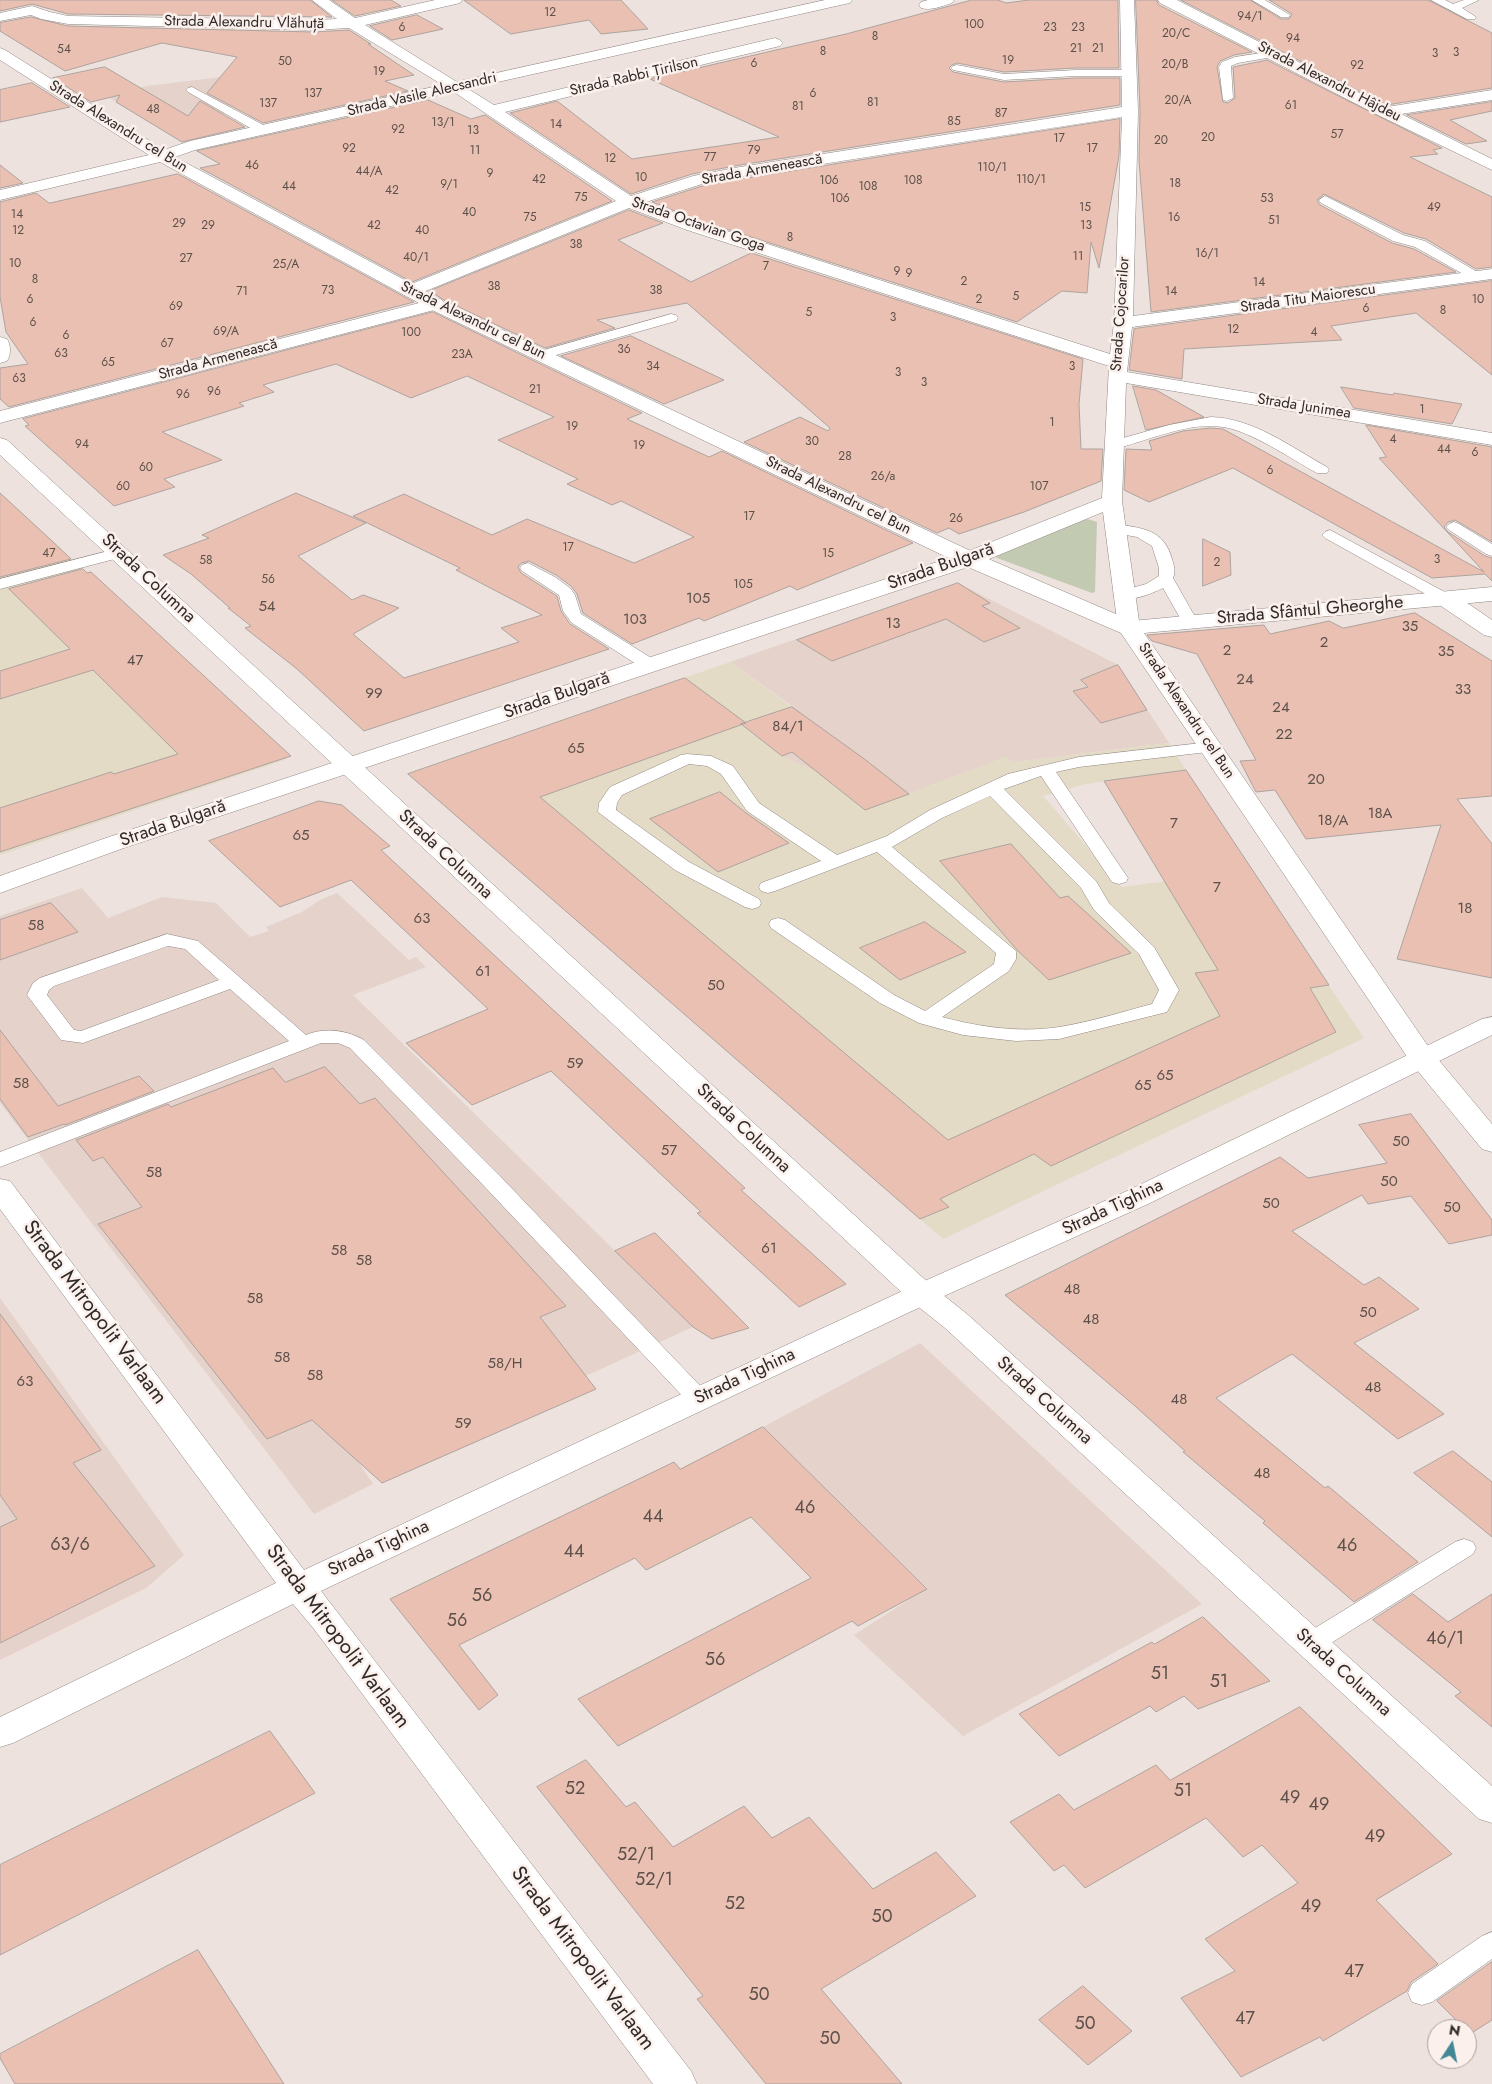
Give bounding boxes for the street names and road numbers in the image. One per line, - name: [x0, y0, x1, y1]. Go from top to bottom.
- street label: Strada Alexandru Vlăhuță: [164, 13, 324, 33]
- street label: Strada Alexandru Hâjdeu: [1254, 38, 1404, 126]
- street label: Strada Rabbi Țirilson: [568, 53, 700, 101]
- street label: Strada Vasile Alecsandri: [346, 69, 498, 121]
- street label: Strada Alexandru cel Bun: [46, 77, 190, 177]
- street label: Strada Armenească: [700, 151, 824, 189]
- street label: Strada Octavian Goga: [629, 194, 767, 256]
- street label: Strada Cojocarilor: [1108, 256, 1134, 372]
- street label: Strada Alexandru cel Bun: [397, 278, 549, 364]
- street label: Strada Titu Maiorescu: [1239, 281, 1377, 317]
- street label: Strada Armenească: [157, 335, 279, 385]
- street label: Strada Junimea: [1256, 391, 1352, 423]
- street label: Strada Alexandru cel Bun: [762, 453, 914, 539]
- street label: Strada Columna: [96, 530, 200, 628]
- street label: Strada Bulgară: [885, 539, 997, 595]
- street label: Strada Sfântul Gheorghe: [1216, 592, 1404, 630]
- street label: Strada Alexandru cel Bun: [1134, 640, 1238, 782]
- street label: Strada Bulgară: [501, 668, 613, 724]
- street label: Strada Bulgară: [117, 796, 229, 852]
- street label: Strada Columna: [393, 806, 497, 904]
- street label: Strada Columna: [691, 1080, 795, 1178]
- street label: Strada Tighina: [1059, 1175, 1167, 1241]
- street label: Strada Mitropolit Varlaam: [17, 1216, 171, 1410]
- street label: Strada Tighina: [691, 1344, 799, 1410]
- street label: Strada Columna: [992, 1352, 1096, 1450]
- street label: Strada Tighina: [325, 1516, 433, 1582]
- street label: Strada Mitropolit Varlaam: [260, 1540, 414, 1734]
- street label: Strada Columna: [1291, 1624, 1395, 1722]
- street label: Strada Mitropolit Varlaam: [505, 1862, 659, 2056]

